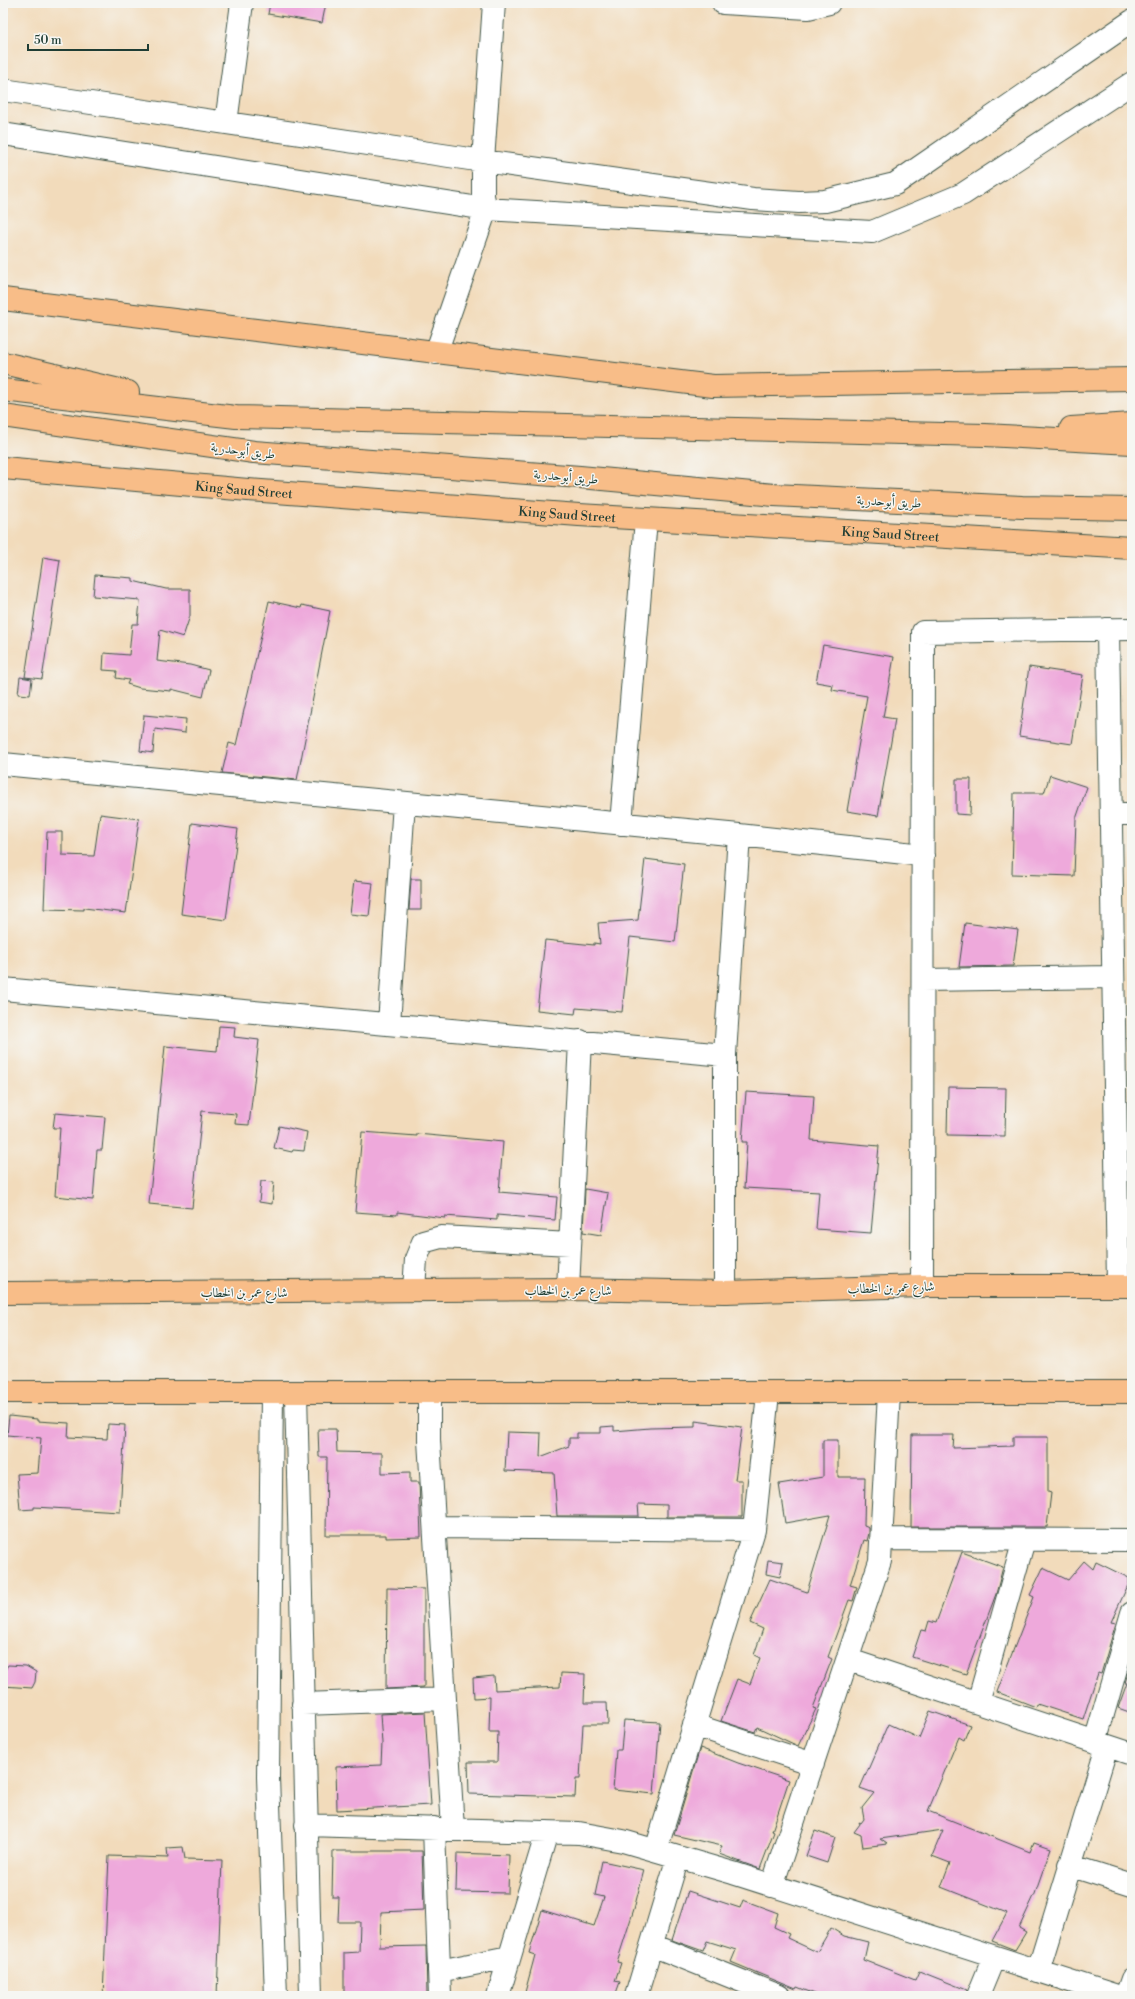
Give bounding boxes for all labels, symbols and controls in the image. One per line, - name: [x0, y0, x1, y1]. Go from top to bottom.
- scale bar: [28, 26, 148, 52]
- text: 50 m: [34, 33, 62, 48]
- street label: طريق أبوحدرية: [210, 438, 276, 463]
- street label: طريق أبوحدرية: [533, 465, 599, 488]
- street label: King Saud Street: [194, 478, 294, 502]
- street label: طريق أبوحدرية: [856, 491, 922, 512]
- street label: King Saud Street: [518, 503, 617, 526]
- street label: King Saud Street: [841, 524, 940, 546]
- street label: شارع عمر بن الخطاب: [847, 1278, 935, 1301]
- street label: شارع عمر بن الخطاب: [524, 1283, 612, 1302]
- street label: شارع عمر بن الخطاب: [200, 1285, 288, 1304]

